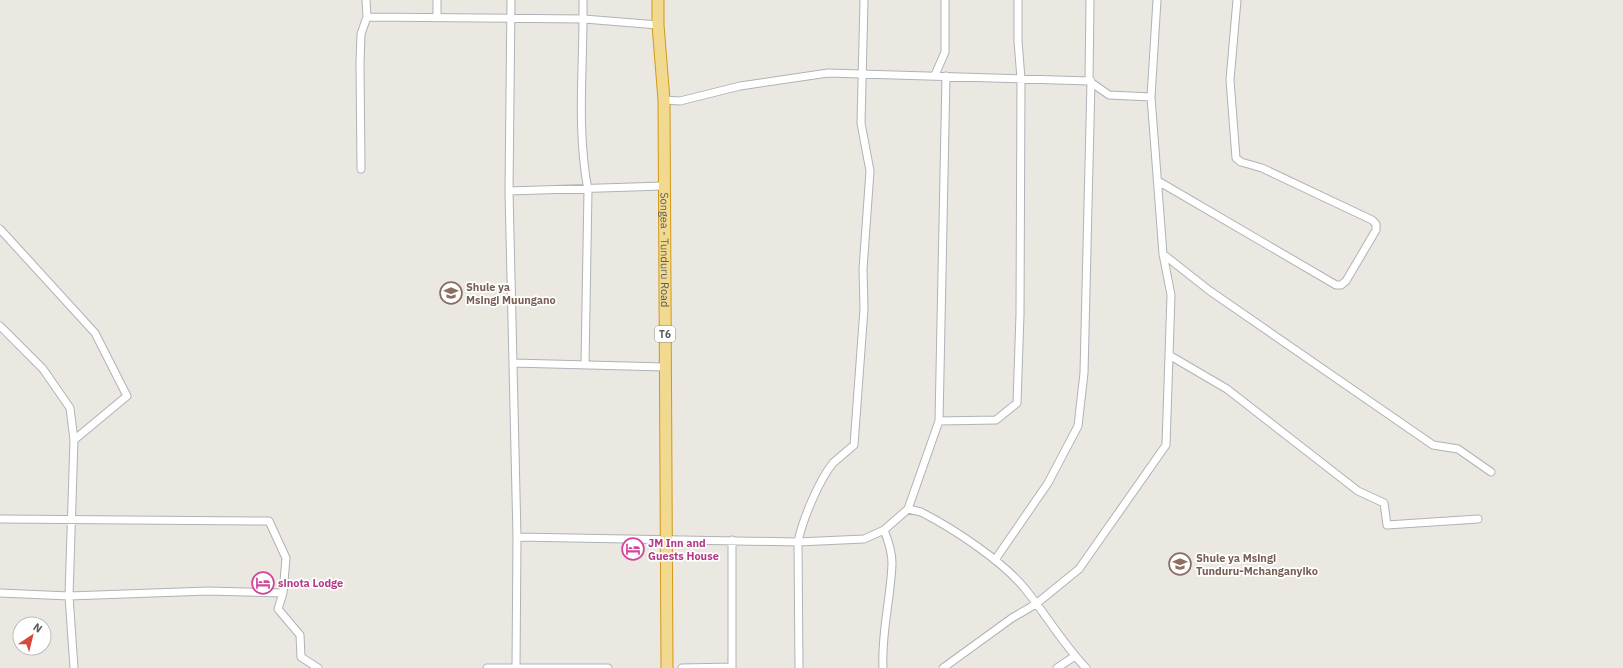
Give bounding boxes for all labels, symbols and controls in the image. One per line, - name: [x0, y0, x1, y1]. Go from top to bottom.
- street label: Songea - Tunduru Road: [657, 192, 672, 307]
- school or university icon: Shule ya Msingi Muungano: [438, 280, 464, 306]
- place label: Shule ya Msingi Muungano: [466, 280, 556, 307]
- road number: T6: [655, 326, 675, 342]
- hotel icon: JM Inn and Guests House: [620, 536, 646, 562]
- place label: JM Inn and Guests House: [648, 536, 719, 563]
- school or university icon: Shule ya Msingi Tunduru-Mchanganyiko: [1167, 551, 1193, 577]
- place label: Shule ya Msingi Tunduru-Mchanganyiko: [1196, 551, 1318, 578]
- hotel icon: sinota Lodge: [250, 570, 276, 596]
- place label: sinota Lodge: [278, 576, 343, 590]
- north arrow: [12, 616, 52, 656]
- text: N: [30, 620, 45, 636]

